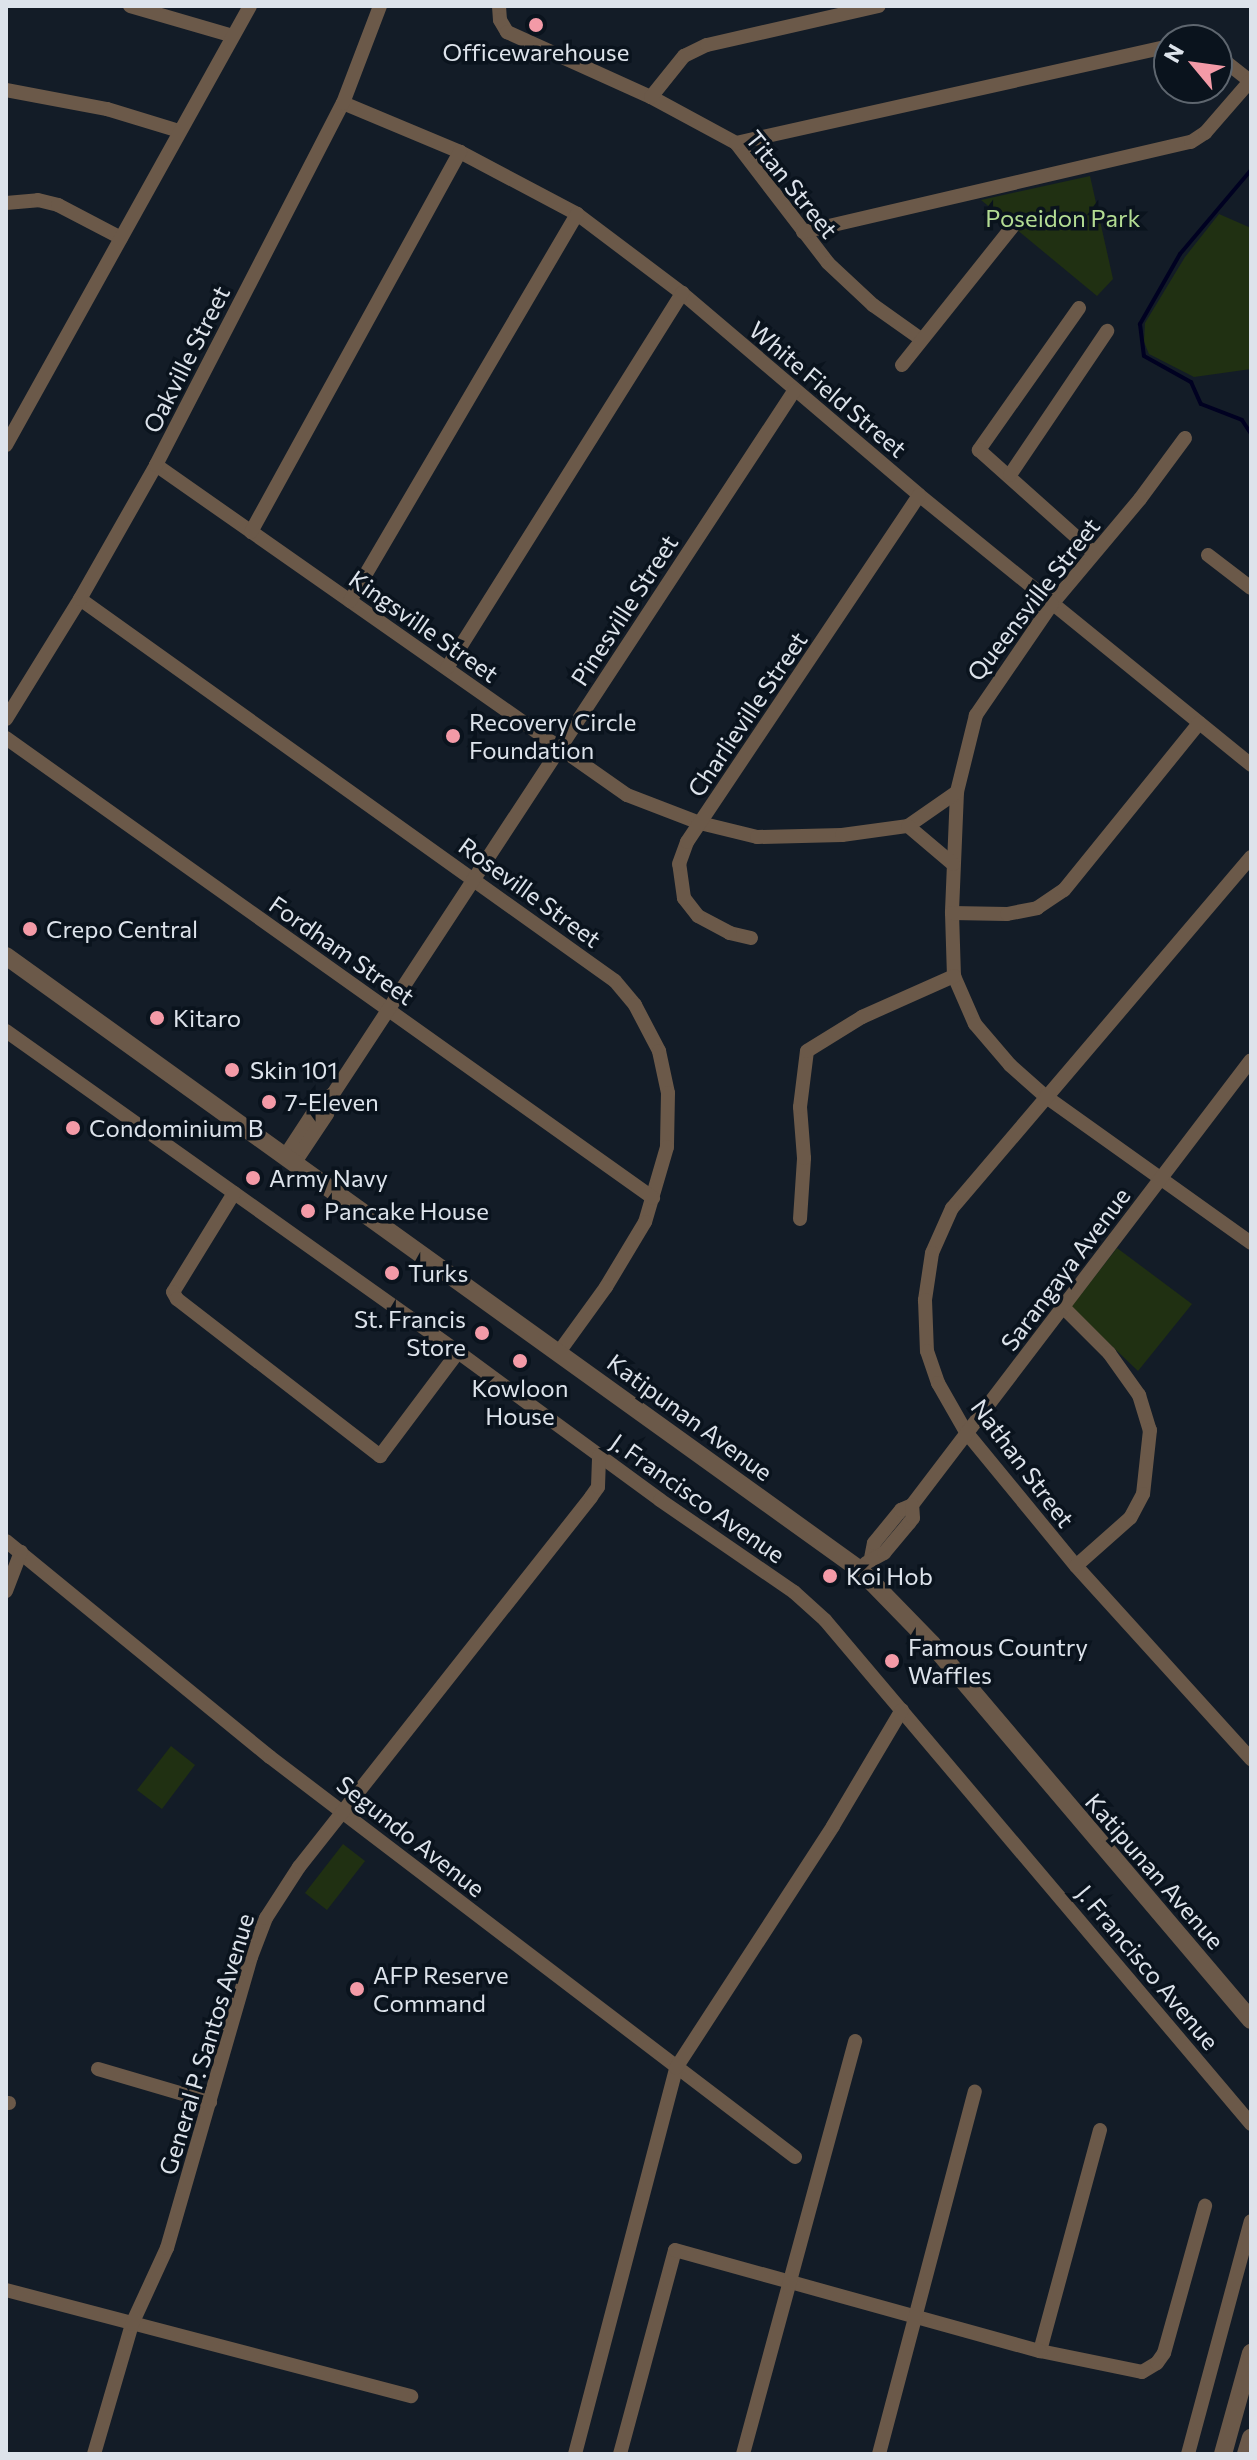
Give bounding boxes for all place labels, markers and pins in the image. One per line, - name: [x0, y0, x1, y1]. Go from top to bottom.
- marker: Officewarehouse: [527, 16, 545, 34]
- place label: Officewarehouse: [443, 38, 629, 66]
- place label: Recovery Circle Foundation: [469, 708, 636, 764]
- marker: Recovery Circle Foundation: [444, 727, 462, 745]
- place label: Crepo Central: [46, 915, 198, 943]
- marker: Crepo Central: [21, 920, 39, 938]
- place label: Kitaro: [173, 1004, 241, 1032]
- marker: Kitaro: [148, 1009, 166, 1027]
- place label: Skin 101: [250, 1056, 338, 1084]
- marker: Skin 101: [221, 1059, 243, 1081]
- place label: 7-Eleven: [285, 1088, 379, 1116]
- marker: 7-Eleven: [260, 1093, 278, 1111]
- place label: Condominium B: [89, 1114, 263, 1142]
- marker: Condominium B: [64, 1119, 82, 1137]
- place label: Army Navy: [269, 1164, 388, 1192]
- marker: Army Navy: [244, 1169, 262, 1187]
- place label: Pancake House: [324, 1197, 489, 1225]
- marker: Pancake House: [299, 1202, 317, 1220]
- place label: Turks: [408, 1259, 468, 1287]
- marker: Turks: [383, 1264, 401, 1282]
- place label: St. Francis Store: [354, 1305, 466, 1361]
- marker: St. Francis Store: [473, 1324, 491, 1342]
- marker: Kowloon House: [511, 1352, 529, 1370]
- place label: Kowloon House: [472, 1374, 568, 1430]
- place label: Koi Hob: [846, 1562, 933, 1590]
- marker: Koi Hob: [821, 1567, 839, 1585]
- place label: Famous Country Waffles: [908, 1633, 1088, 1689]
- marker: Famous Country Waffles: [883, 1652, 901, 1670]
- place label: AFP Reserve Command: [373, 1961, 509, 2017]
- marker: AFP Reserve Command: [348, 1980, 366, 1998]

